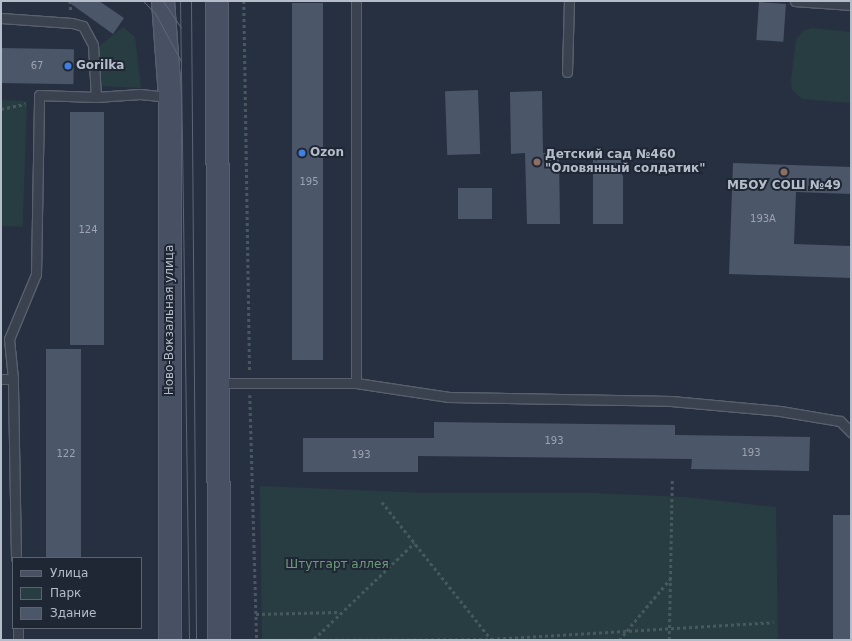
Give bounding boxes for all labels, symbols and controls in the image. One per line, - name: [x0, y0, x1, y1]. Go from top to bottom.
- place label: Gorilka: [76, 59, 124, 73]
- house number: 67: [31, 60, 43, 72]
- marker: Gorilka: [63, 61, 73, 71]
- place label: Ozon: [310, 146, 344, 160]
- marker: Ozon: [297, 148, 307, 158]
- place label: Детский сад №460 "Оловянный солдатик": [545, 148, 706, 176]
- marker: Детский сад №460 "Оловянный солдатик": [532, 157, 542, 167]
- marker: МБОУ СОШ №49: [779, 167, 789, 177]
- house number: 195: [299, 176, 319, 188]
- place label: МБОУ СОШ №49: [727, 179, 841, 193]
- house number: 193А: [750, 213, 776, 225]
- house number: 124: [78, 224, 98, 236]
- street label: Ново-Вокзальная улица: [163, 245, 177, 395]
- house number: 193: [544, 435, 564, 447]
- house number: 193: [741, 447, 761, 459]
- house number: 122: [56, 448, 76, 460]
- house number: 193: [351, 449, 371, 461]
- legend: [12, 557, 142, 629]
- park label: Штутгарт аллея: [285, 558, 389, 572]
- text: Улица: [50, 566, 88, 580]
- text: Парк: [50, 586, 81, 600]
- text: Здание: [50, 606, 96, 620]

